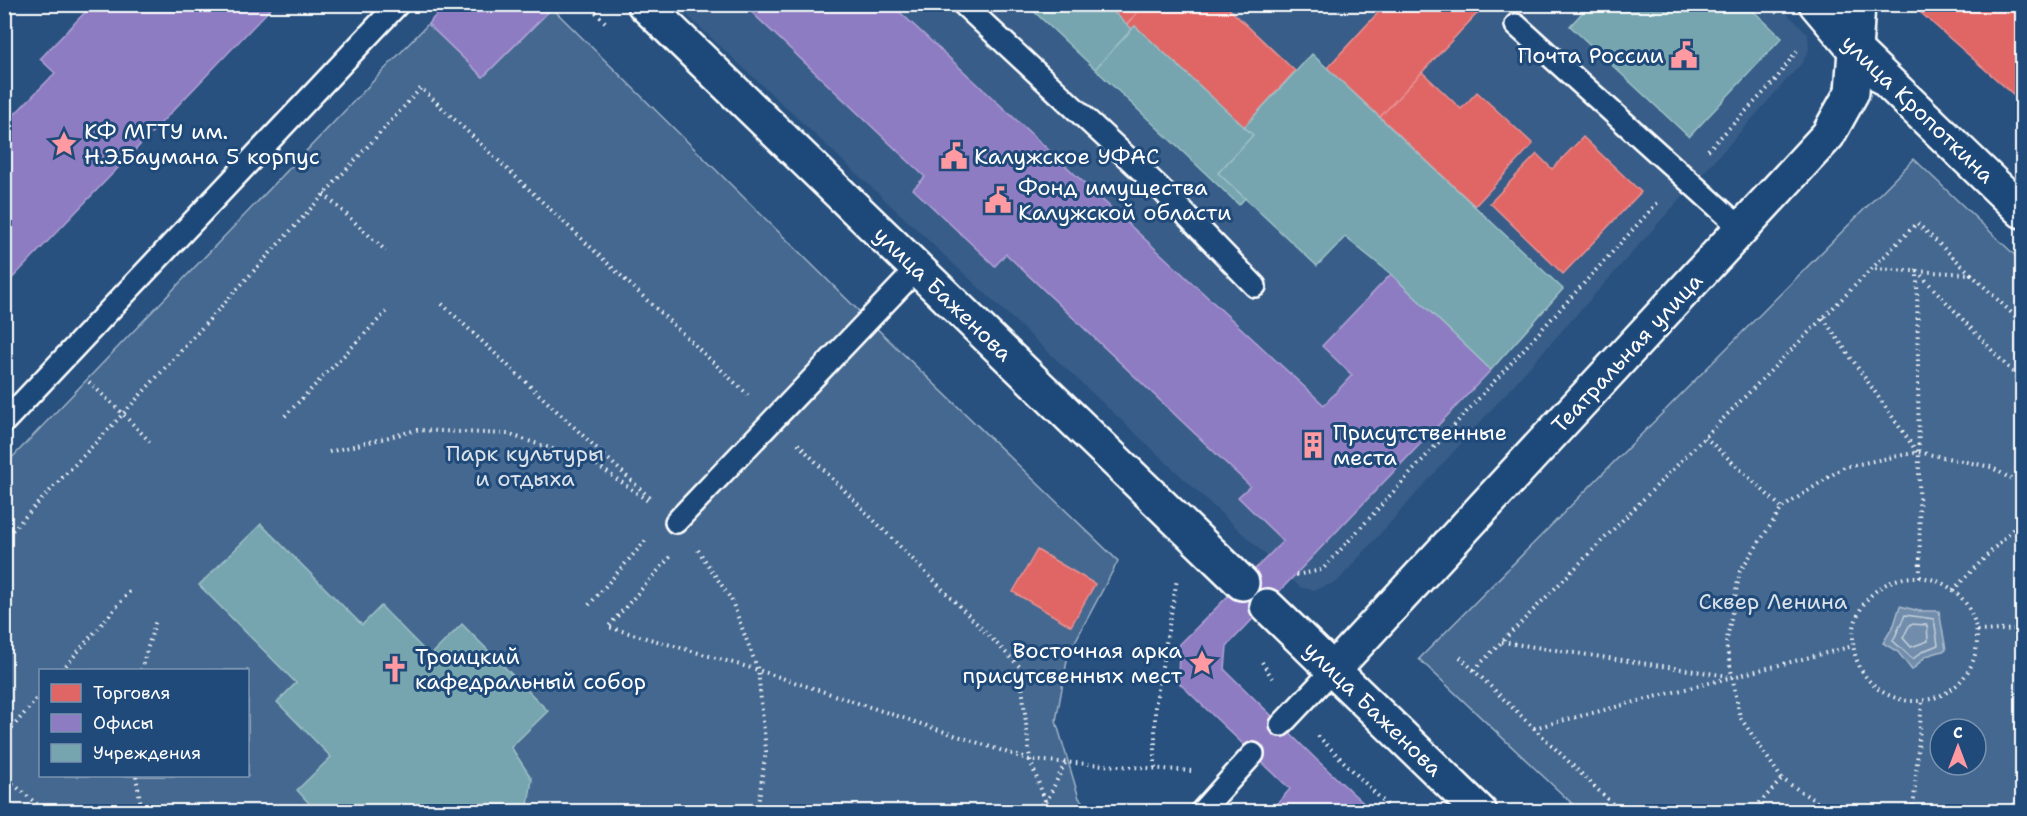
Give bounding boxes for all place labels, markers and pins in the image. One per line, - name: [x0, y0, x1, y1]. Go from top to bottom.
- public building icon: Почта России: [1669, 40, 1699, 70]
- place label: Почта России: [1518, 41, 1664, 70]
- place label: КФ МГТУ им. Н.Э.Баумана 5 корпус: [84, 117, 320, 171]
- place icon: КФ МГТУ им. Н.Э.Баумана 5 корпус: [49, 129, 79, 159]
- public building icon: Калужское УФАС: [939, 141, 969, 171]
- place label: Калужское УФАС: [974, 142, 1160, 171]
- place label: Фонд имущества Калужской области: [1018, 173, 1231, 227]
- public building icon: Фонд имущества Калужской области: [983, 185, 1013, 215]
- place label: Присутственные места: [1333, 418, 1507, 472]
- building icon: Присутственные места: [1298, 430, 1328, 460]
- place label: Восточная арка присутсвенных мест: [963, 636, 1183, 690]
- place label: Троицкий кафедральный собор: [415, 642, 646, 696]
- place icon: Восточная арка присутсвенных мест: [1187, 648, 1217, 678]
- church icon: Троицкий кафедральный собор: [380, 654, 410, 684]

